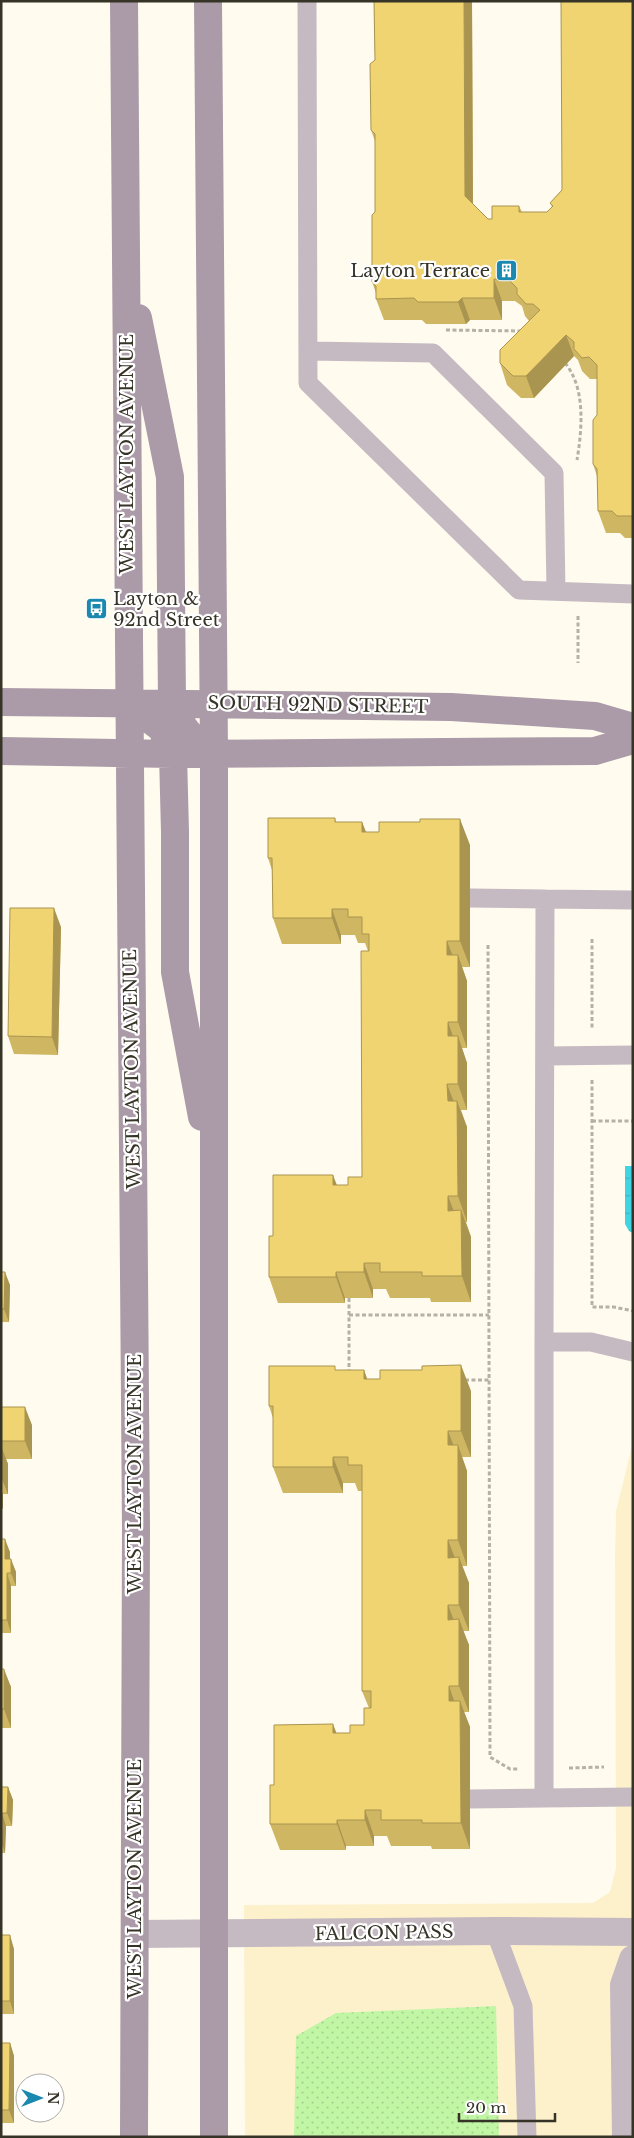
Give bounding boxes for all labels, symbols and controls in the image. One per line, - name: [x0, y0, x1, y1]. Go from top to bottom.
- building icon: Layton Terrace: [494, 259, 518, 283]
- place label: Layton Terrace: [350, 260, 490, 282]
- street label: WEST LAYTON AVENUE: [116, 334, 138, 575]
- place label: Layton & 92nd Street: [113, 588, 220, 631]
- bus stop icon: Layton & 92nd Street: [85, 597, 109, 621]
- street label: SOUTH 92ND STREET: [207, 692, 429, 718]
- street label: WEST LAYTON AVENUE: [119, 949, 145, 1190]
- street label: WEST LAYTON AVENUE: [124, 1354, 146, 1595]
- street label: WEST LAYTON AVENUE: [124, 1759, 146, 2000]
- street label: FALCON PASS: [314, 1921, 454, 1945]
- north arrow: [15, 2073, 65, 2123]
- scale bar: [459, 2090, 555, 2122]
- text: N: [44, 2091, 62, 2105]
- text: 20 m: [466, 2098, 506, 2117]

